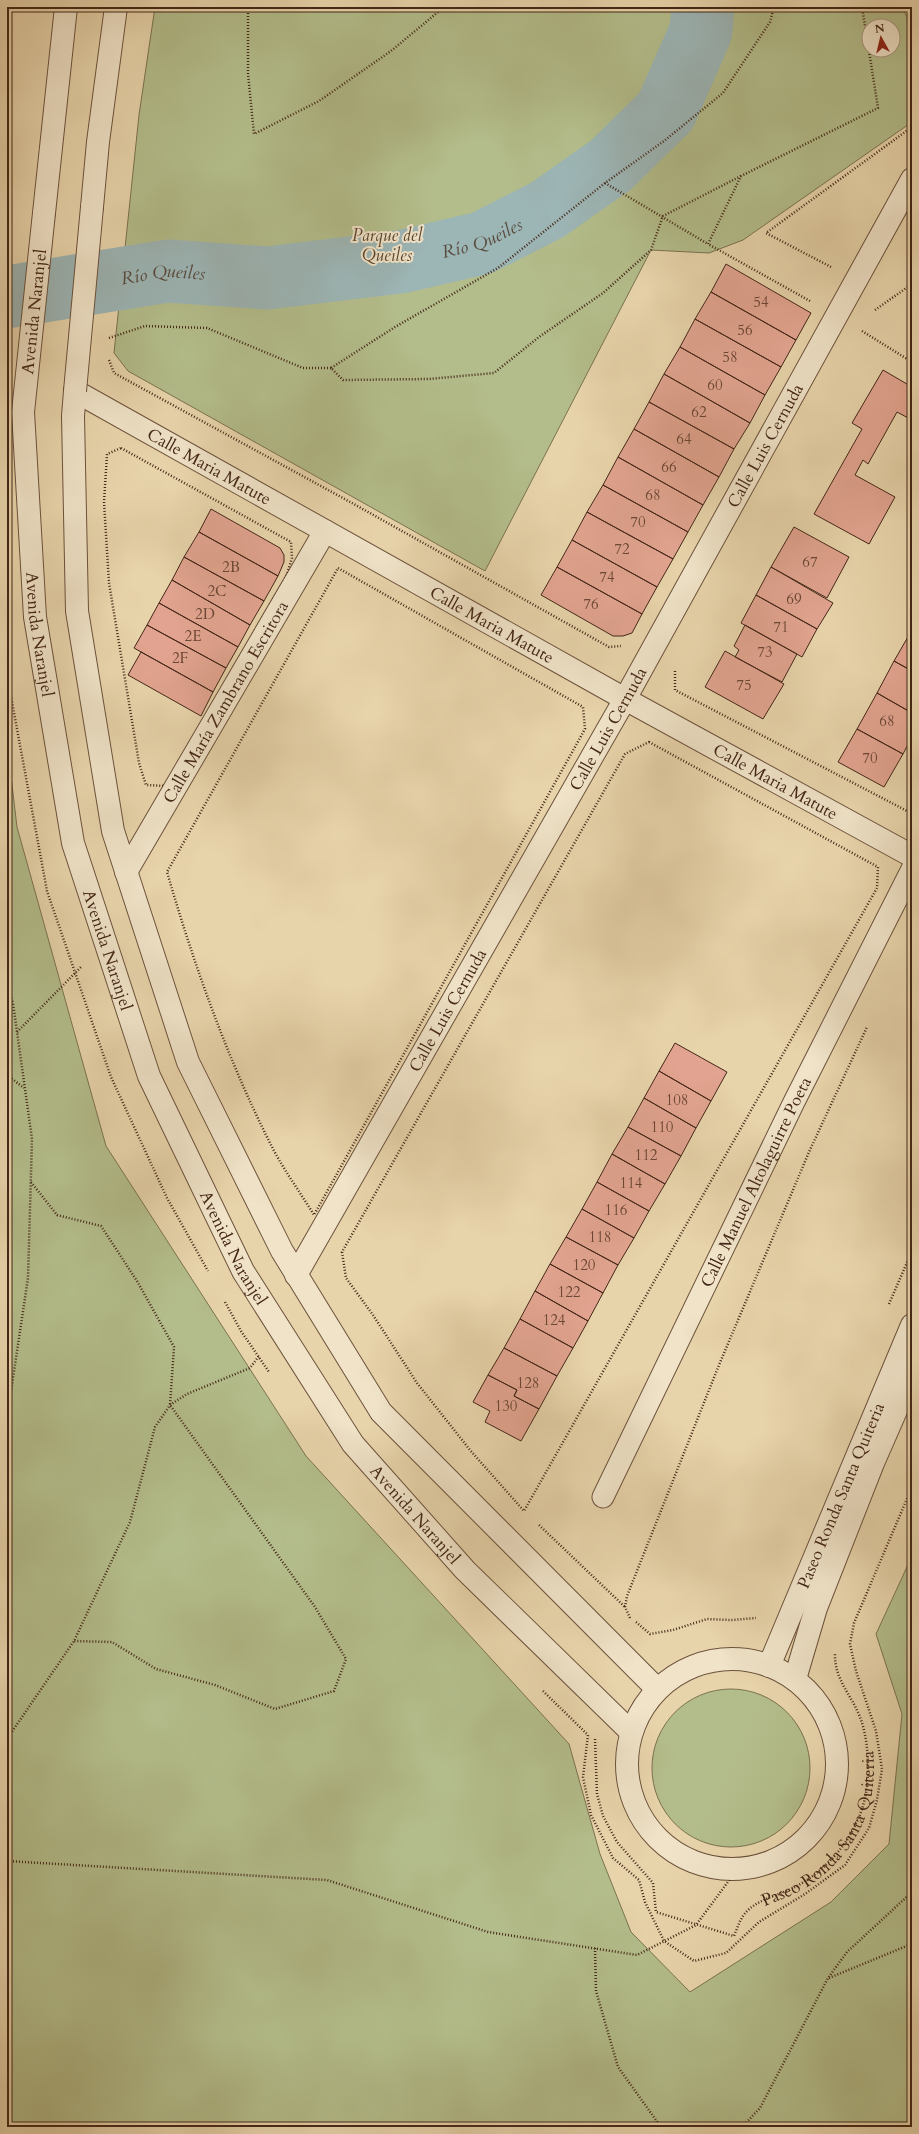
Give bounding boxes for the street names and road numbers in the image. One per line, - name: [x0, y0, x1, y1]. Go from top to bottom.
- street label: Avenida Naranjel: [16, 247, 52, 375]
- street label: Calle Luis Cernuda: [722, 379, 809, 512]
- street label: Calle Maria Matute: [143, 423, 275, 511]
- street label: Avenida Naranjel: [20, 571, 59, 699]
- street label: Calle Maria Matute: [426, 581, 558, 669]
- street label: Calle María Zambrano Escritora: [158, 596, 294, 808]
- street label: Calle Luis Cernuda: [564, 663, 653, 795]
- street label: Calle Maria Matute: [709, 738, 842, 825]
- street label: Avenida Naranjel: [77, 887, 138, 1014]
- street label: Calle Luis Cernuda: [403, 944, 492, 1076]
- street label: Calle Manuel Altolaguirre Poeta: [695, 1073, 817, 1291]
- street label: Avenida Naranjel: [194, 1187, 273, 1310]
- street label: Paseo Ronda Santa Quiteria: [792, 1399, 890, 1592]
- street label: Avenida Naranjel: [365, 1460, 466, 1570]
- street label: Paseo Ronda Santa Quiteria: [758, 1750, 880, 1912]

